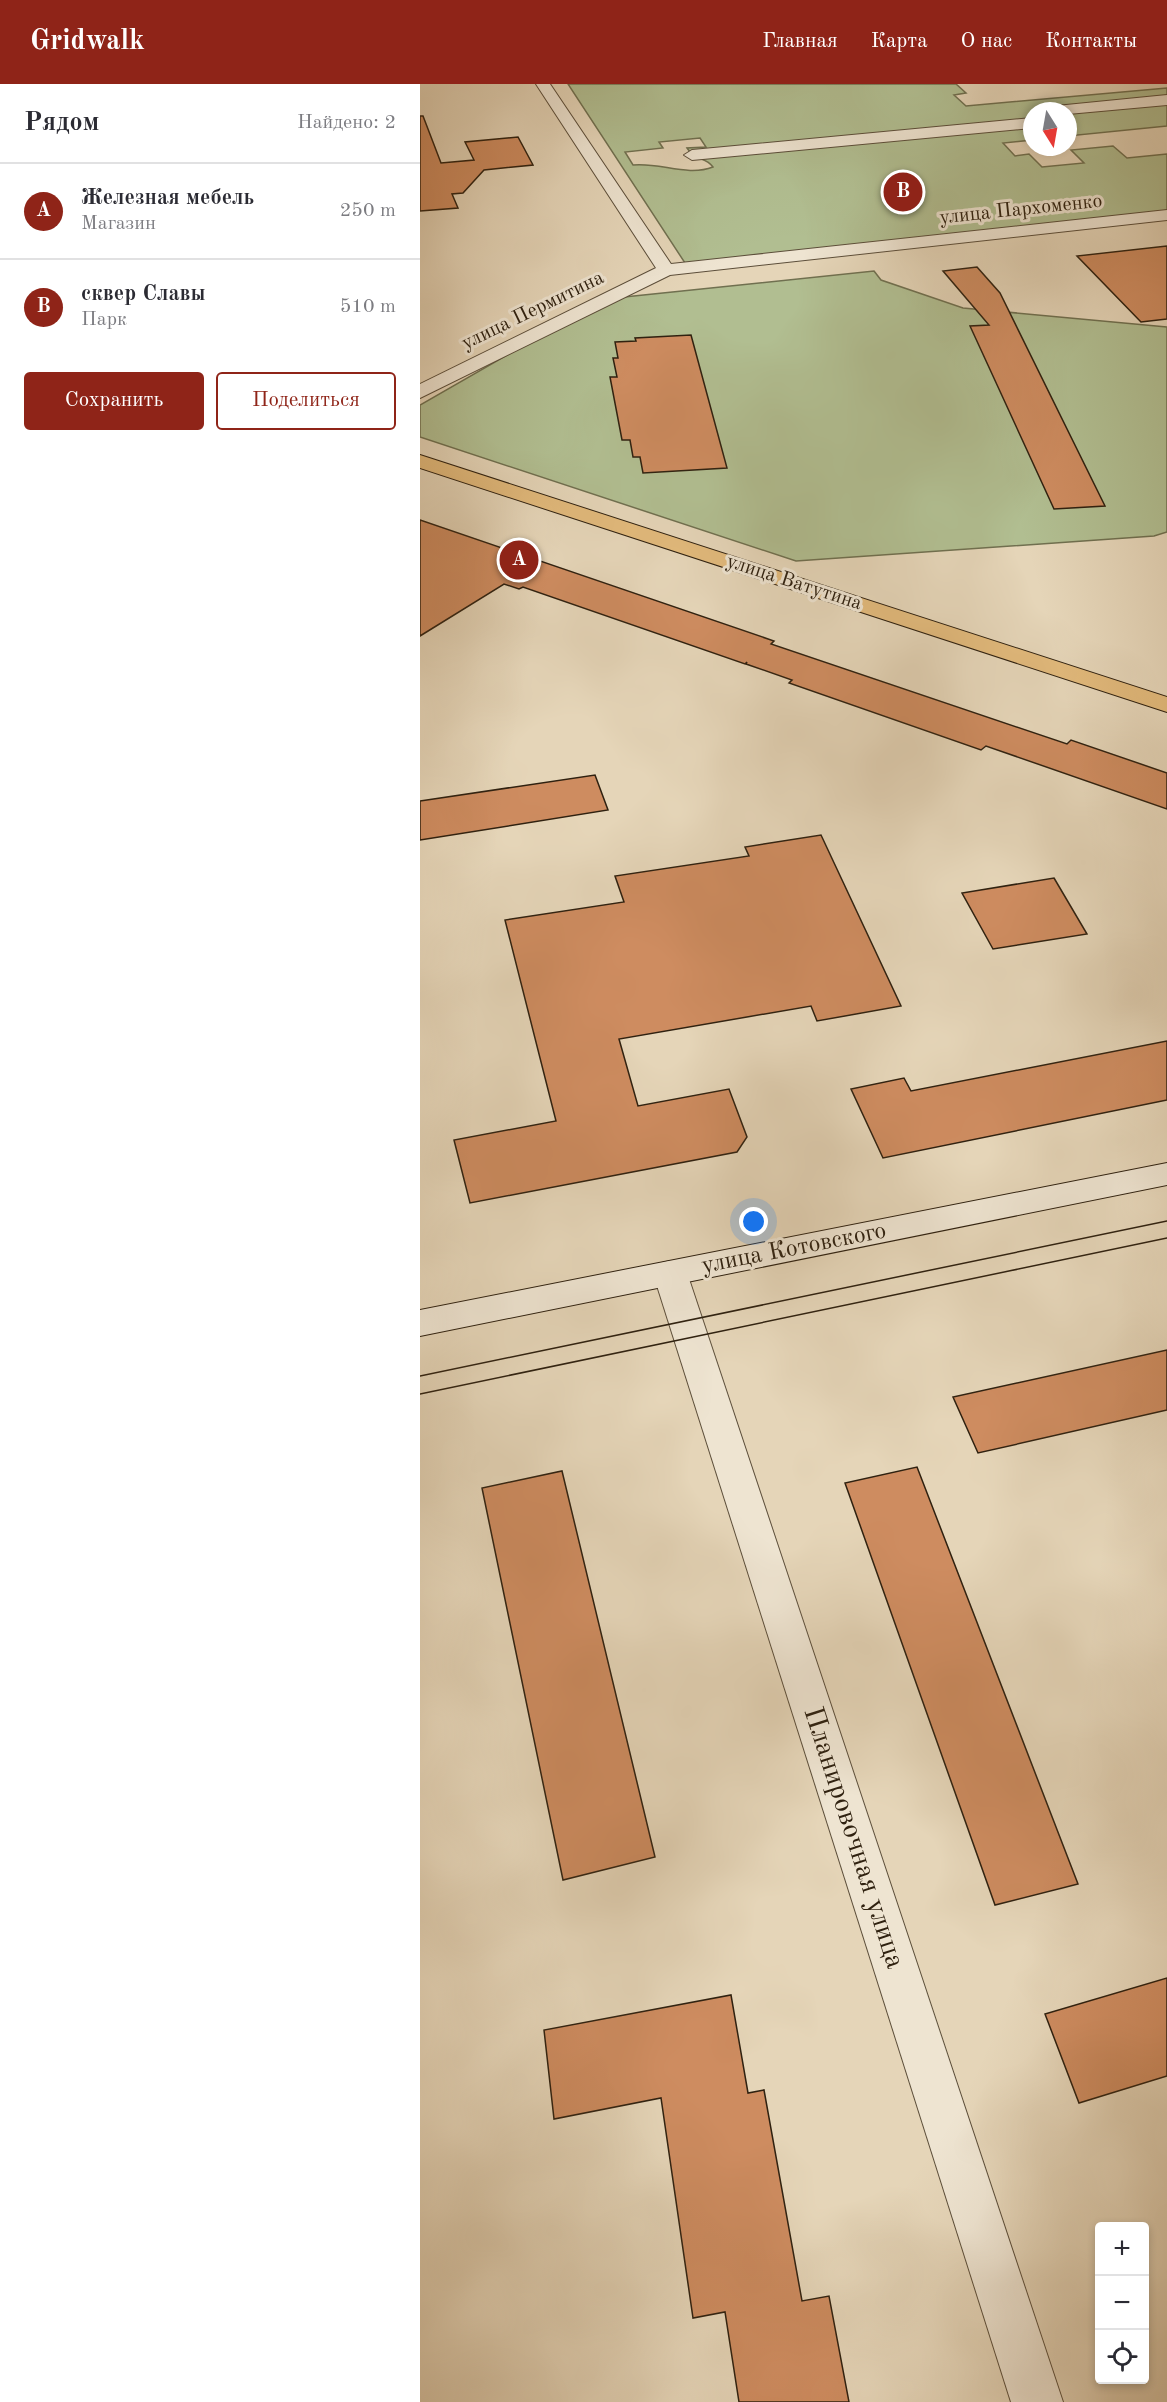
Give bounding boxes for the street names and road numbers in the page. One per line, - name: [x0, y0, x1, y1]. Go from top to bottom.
- street label: улица Пархоменко: [939, 191, 1103, 229]
- street label: улица Пермитина: [459, 268, 607, 354]
- street label: улица Ватутина: [724, 552, 864, 614]
- street label: улица Котовского: [700, 1219, 888, 1279]
- street label: Планировочная улица: [797, 1704, 909, 1972]

